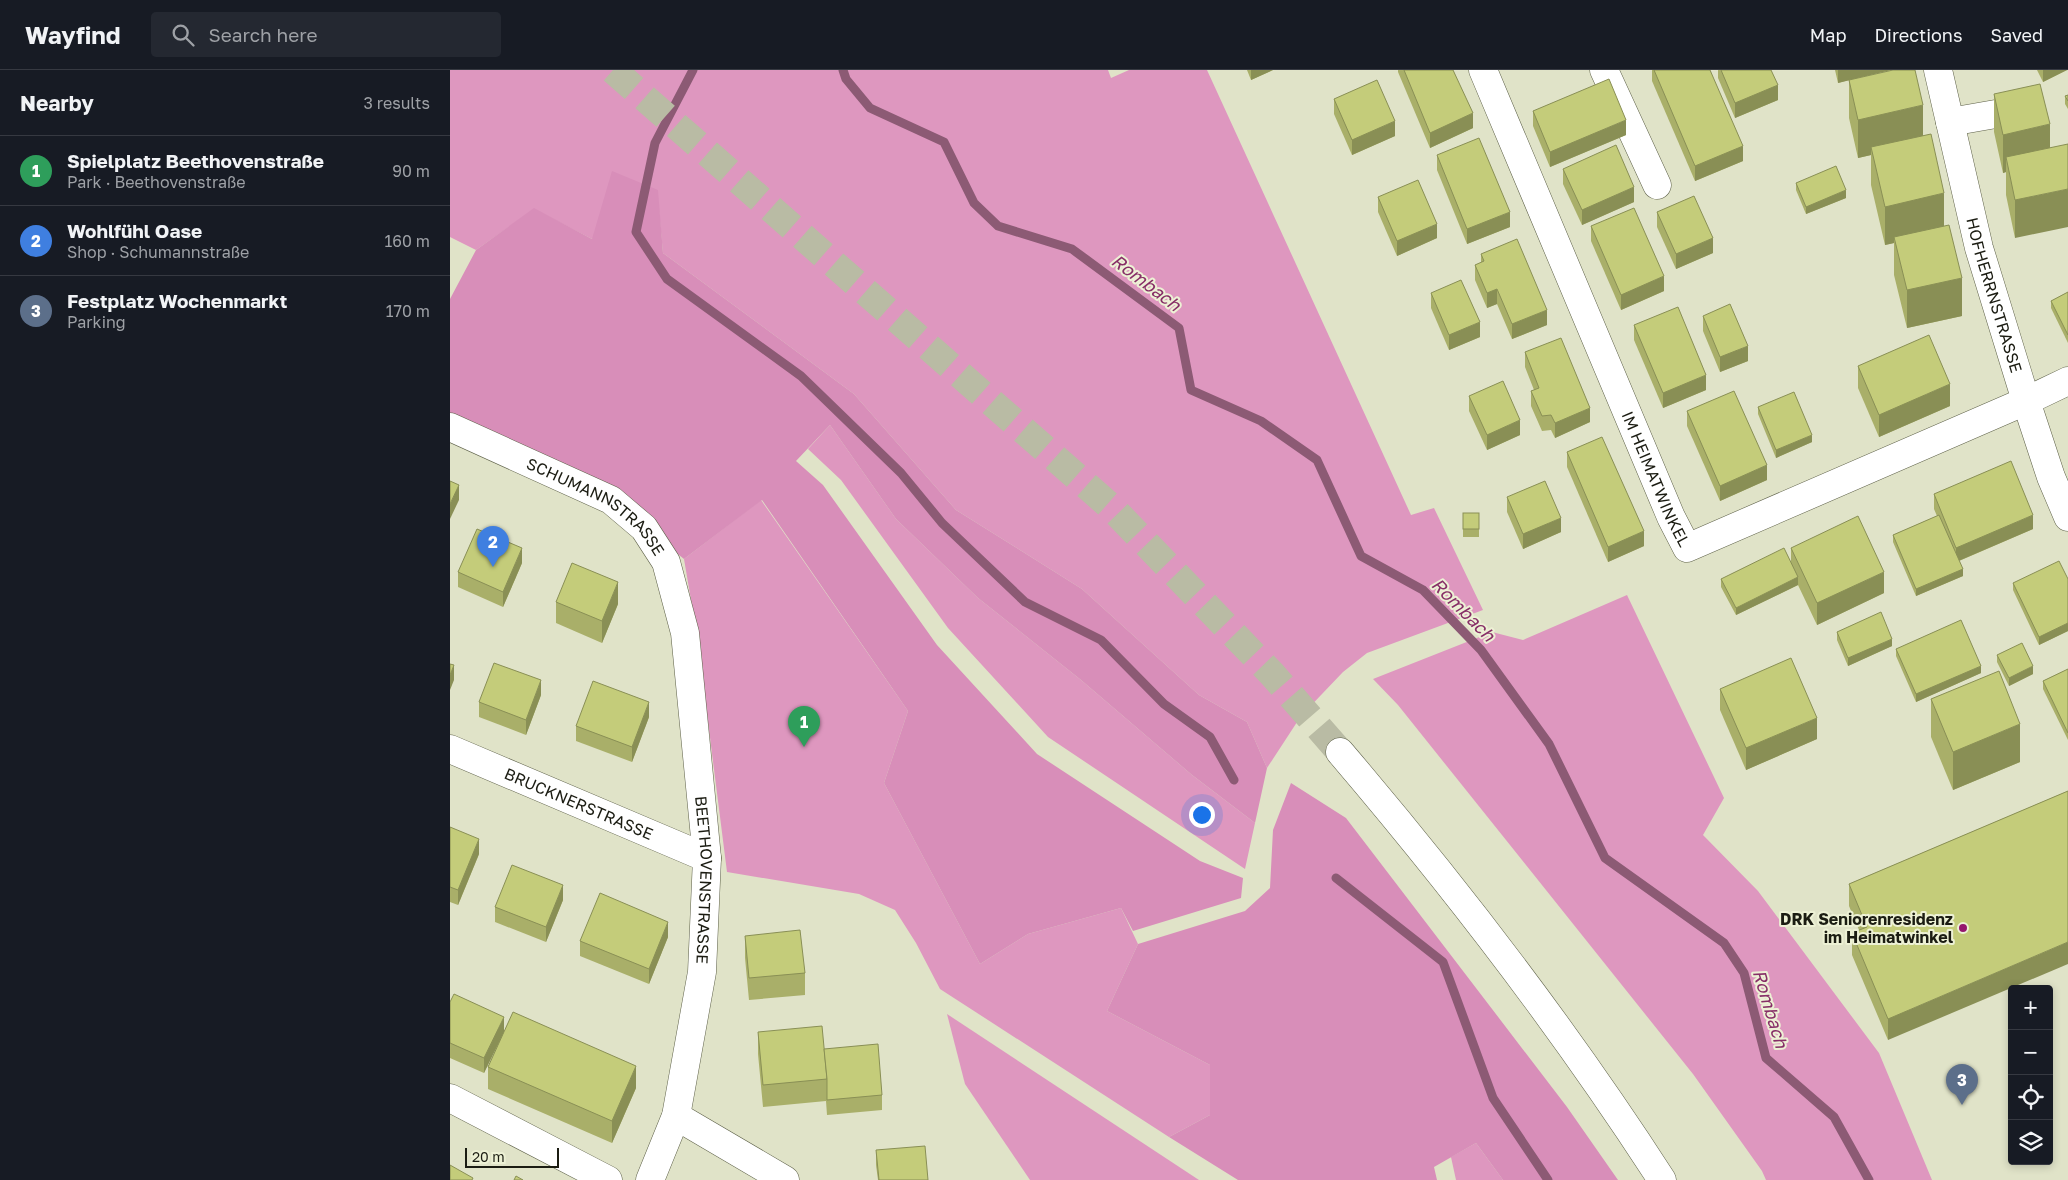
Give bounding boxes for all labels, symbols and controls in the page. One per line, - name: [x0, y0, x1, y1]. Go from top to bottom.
- search box: [151, 12, 501, 57]
- text: Wayfind: [25, 20, 121, 49]
- icon: search: [169, 21, 197, 49]
- text: Search here: [209, 23, 317, 46]
- text: Map: [1810, 24, 1846, 46]
- text: Directions: [1874, 24, 1962, 46]
- text: Saved: [1990, 24, 2043, 46]
- text: Nearby: [20, 90, 94, 116]
- text: 3 results: [363, 93, 430, 113]
- text: Spielplatz Beethovenstraße: [67, 149, 324, 172]
- text: 1: [32, 161, 40, 181]
- text: 90 m: [392, 161, 430, 181]
- text: Park · Beethovenstraße: [67, 172, 246, 192]
- street label: HOFHERRNSTRASSE: [1962, 215, 2027, 375]
- text: Wohlfühl Oase: [67, 219, 202, 242]
- text: 2: [31, 231, 41, 251]
- text: 160 m: [384, 231, 430, 251]
- text: Shop · Schumannstraße: [67, 242, 249, 262]
- water label: Rombach: [1108, 249, 1186, 316]
- text: Festplatz Wochenmarkt: [67, 289, 287, 312]
- text: 3: [31, 301, 41, 321]
- text: 170 m: [386, 301, 430, 321]
- text: Parking: [67, 312, 126, 332]
- street label: IM HEIMATWINKEL: [1618, 408, 1695, 550]
- street label: SCHUMANNSTRASSE: [523, 453, 669, 559]
- pin: 2: [477, 526, 509, 567]
- water label: Rombach: [1427, 573, 1501, 646]
- pin: 1: [788, 706, 820, 747]
- street label: BRUCKNERSTRASSE: [501, 763, 656, 844]
- street label: BEETHOVENSTRASSE: [691, 795, 717, 964]
- your location: [1189, 802, 1215, 828]
- place label: DRK Seniorenresidenz im Heimatwinkel: [1780, 909, 1954, 947]
- marker: DRK Seniorenresidenz im Heimatwinkel: [1957, 922, 1969, 934]
- water label: Rombach: [1749, 967, 1794, 1051]
- map controls: [2008, 985, 2053, 1165]
- button: +: [2008, 985, 2053, 1030]
- button: −: [2008, 1030, 2053, 1075]
- pin: 3: [1946, 1064, 1978, 1105]
- button: locate: [2008, 1075, 2053, 1120]
- button: layers: [2008, 1120, 2053, 1165]
- scale bar: [465, 1145, 559, 1168]
- text: 20 m: [472, 1148, 505, 1165]

